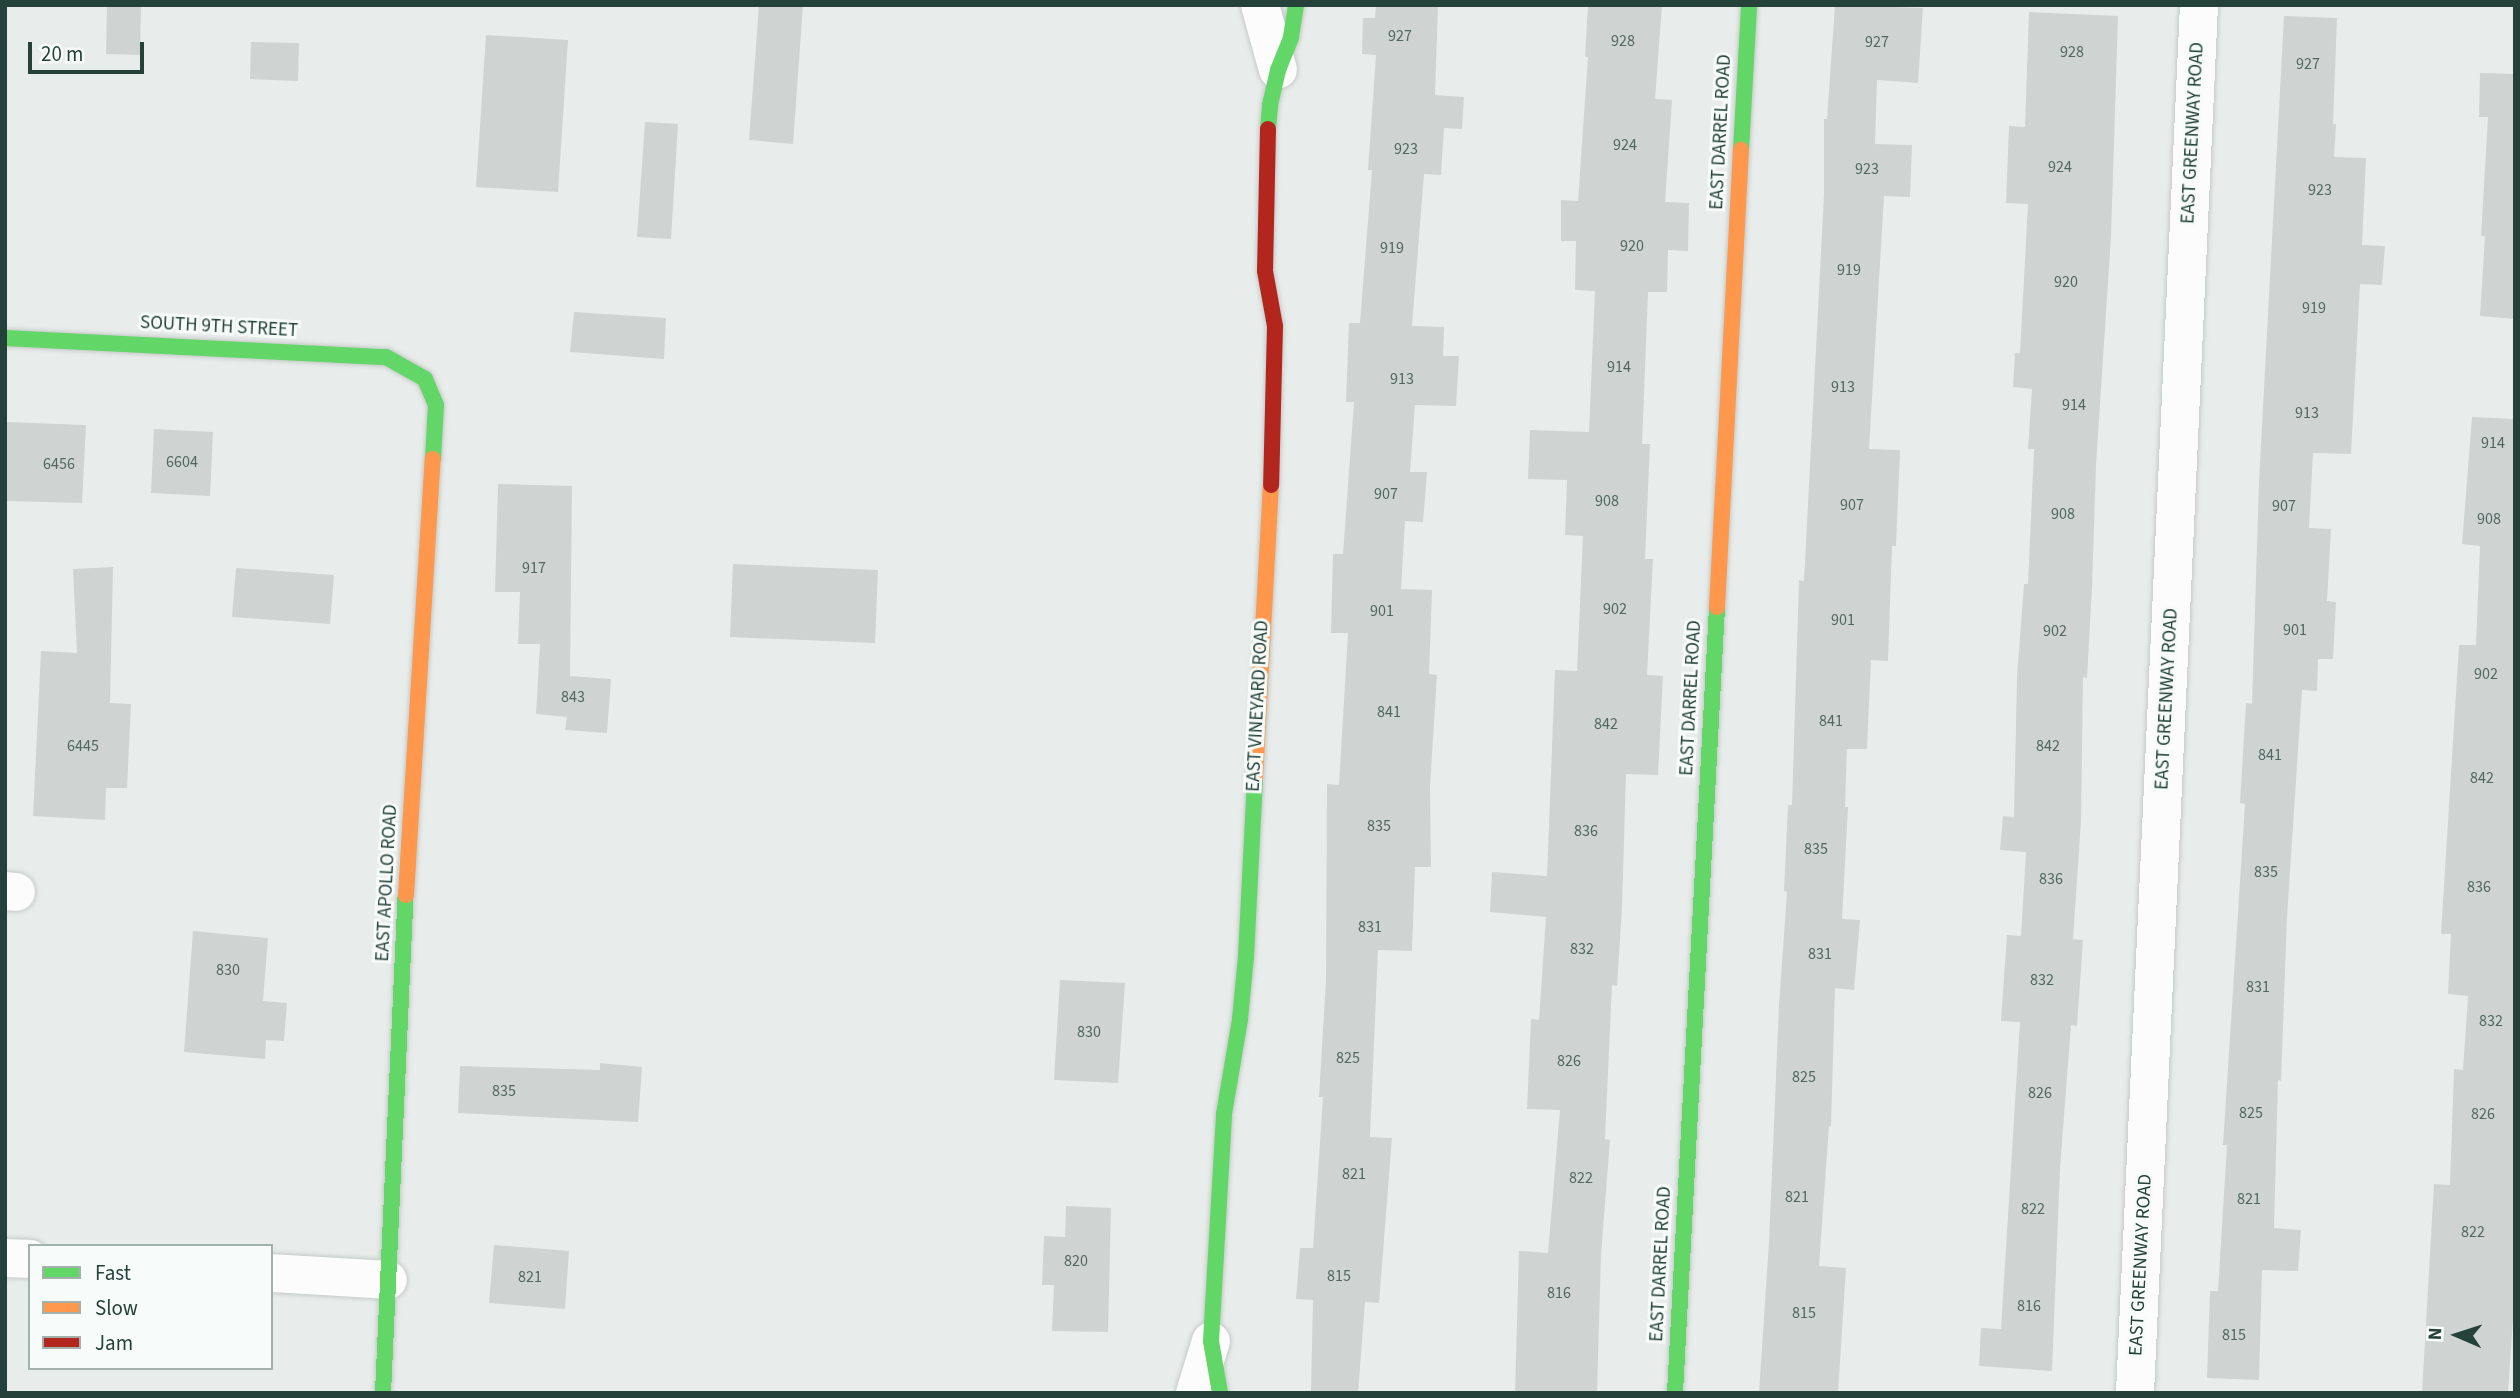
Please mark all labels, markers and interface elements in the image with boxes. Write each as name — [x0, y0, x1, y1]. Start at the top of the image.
house number: 927 — [1388, 26, 1412, 46]
scale bar — [32, 28, 147, 72]
house number: 928 — [1611, 31, 1635, 51]
house number: 927 — [1865, 32, 1889, 52]
text: 20 m — [41, 39, 83, 69]
house number: 928 — [2060, 42, 2084, 62]
street label: EAST GREENWAY ROAD — [2177, 42, 2209, 224]
street label: EAST DARREL ROAD — [1706, 54, 1736, 210]
house number: 927 — [2296, 54, 2320, 74]
house number: 924 — [1613, 135, 1637, 155]
house number: 923 — [1394, 139, 1418, 159]
house number: 924 — [2048, 157, 2072, 177]
house number: 923 — [1855, 159, 1879, 179]
house number: 923 — [2308, 180, 2332, 200]
house number: 920 — [1620, 236, 1644, 256]
house number: 919 — [1380, 238, 1404, 258]
house number: 919 — [1837, 260, 1861, 280]
house number: 920 — [2054, 272, 2078, 292]
house number: 919 — [2302, 298, 2326, 318]
street label: SOUTH 9TH STREET — [139, 311, 299, 343]
house number: 914 — [1607, 357, 1631, 377]
house number: 913 — [1390, 369, 1414, 389]
house number: 913 — [1831, 377, 1855, 397]
house number: 914 — [2062, 395, 2086, 415]
house number: 913 — [2295, 403, 2319, 423]
house number: 914 — [2481, 433, 2505, 453]
house number: 6604 — [166, 452, 198, 472]
house number: 6456 — [43, 454, 75, 474]
house number: 907 — [1374, 484, 1398, 504]
house number: 908 — [1595, 491, 1619, 511]
house number: 907 — [1840, 495, 1864, 515]
house number: 907 — [2272, 496, 2296, 516]
house number: 908 — [2051, 504, 2075, 524]
house number: 908 — [2477, 509, 2501, 529]
house number: 917 — [522, 558, 546, 578]
house number: 902 — [1603, 599, 1627, 619]
house number: 901 — [1370, 601, 1394, 621]
street label: EAST GREENWAY ROAD — [2151, 608, 2183, 790]
house number: 901 — [1831, 610, 1855, 630]
street label: EAST VINEYARD ROAD — [1242, 620, 1274, 792]
street label: EAST DARREL ROAD — [1676, 620, 1706, 776]
house number: 901 — [2283, 620, 2307, 640]
house number: 902 — [2043, 621, 2067, 641]
house number: 902 — [2474, 664, 2498, 684]
house number: 843 — [561, 687, 585, 707]
house number: 841 — [1377, 702, 1401, 722]
house number: 841 — [1819, 711, 1843, 731]
house number: 842 — [1594, 714, 1618, 734]
house number: 6445 — [67, 736, 99, 756]
house number: 842 — [2036, 736, 2060, 756]
house number: 841 — [2258, 745, 2282, 765]
house number: 842 — [2470, 768, 2494, 788]
street label: EAST APOLLO ROAD — [371, 804, 403, 962]
house number: 835 — [1367, 816, 1391, 836]
house number: 836 — [1574, 821, 1598, 841]
house number: 835 — [1804, 839, 1828, 859]
house number: 835 — [2254, 862, 2278, 882]
house number: 836 — [2039, 869, 2063, 889]
house number: 836 — [2467, 877, 2491, 897]
house number: 831 — [1358, 917, 1382, 937]
house number: 832 — [1570, 939, 1594, 959]
house number: 831 — [1808, 944, 1832, 964]
house number: 830 — [216, 960, 240, 980]
house number: 832 — [2030, 970, 2054, 990]
house number: 831 — [2246, 977, 2270, 997]
house number: 832 — [2479, 1011, 2503, 1031]
house number: 830 — [1077, 1022, 1101, 1042]
house number: 825 — [1336, 1048, 1360, 1068]
house number: 826 — [1557, 1051, 1581, 1071]
house number: 825 — [1792, 1067, 1816, 1087]
house number: 835 — [492, 1081, 516, 1101]
house number: 826 — [2028, 1083, 2052, 1103]
house number: 825 — [2239, 1103, 2263, 1123]
house number: 826 — [2471, 1104, 2495, 1124]
house number: 821 — [1342, 1164, 1366, 1184]
house number: 822 — [1569, 1168, 1593, 1188]
street label: EAST GREENWAY ROAD — [2125, 1174, 2157, 1356]
street label: EAST DARREL ROAD — [1646, 1186, 1676, 1342]
house number: 821 — [1785, 1187, 1809, 1207]
house number: 821 — [2237, 1189, 2261, 1209]
house number: 822 — [2021, 1199, 2045, 1219]
house number: 822 — [2461, 1222, 2485, 1242]
legend — [28, 1244, 273, 1370]
house number: 820 — [1064, 1251, 1088, 1271]
text: Fast — [95, 1258, 131, 1288]
house number: 815 — [1327, 1266, 1351, 1286]
house number: 821 — [518, 1267, 542, 1287]
house number: 816 — [1547, 1283, 1571, 1303]
text: Slow — [95, 1293, 138, 1323]
house number: 816 — [2017, 1296, 2041, 1316]
north arrow — [2422, 1300, 2492, 1370]
house number: 815 — [1792, 1303, 1816, 1323]
house number: 815 — [2222, 1325, 2246, 1345]
text: N — [2422, 1327, 2449, 1341]
text: Jam — [95, 1328, 133, 1358]

